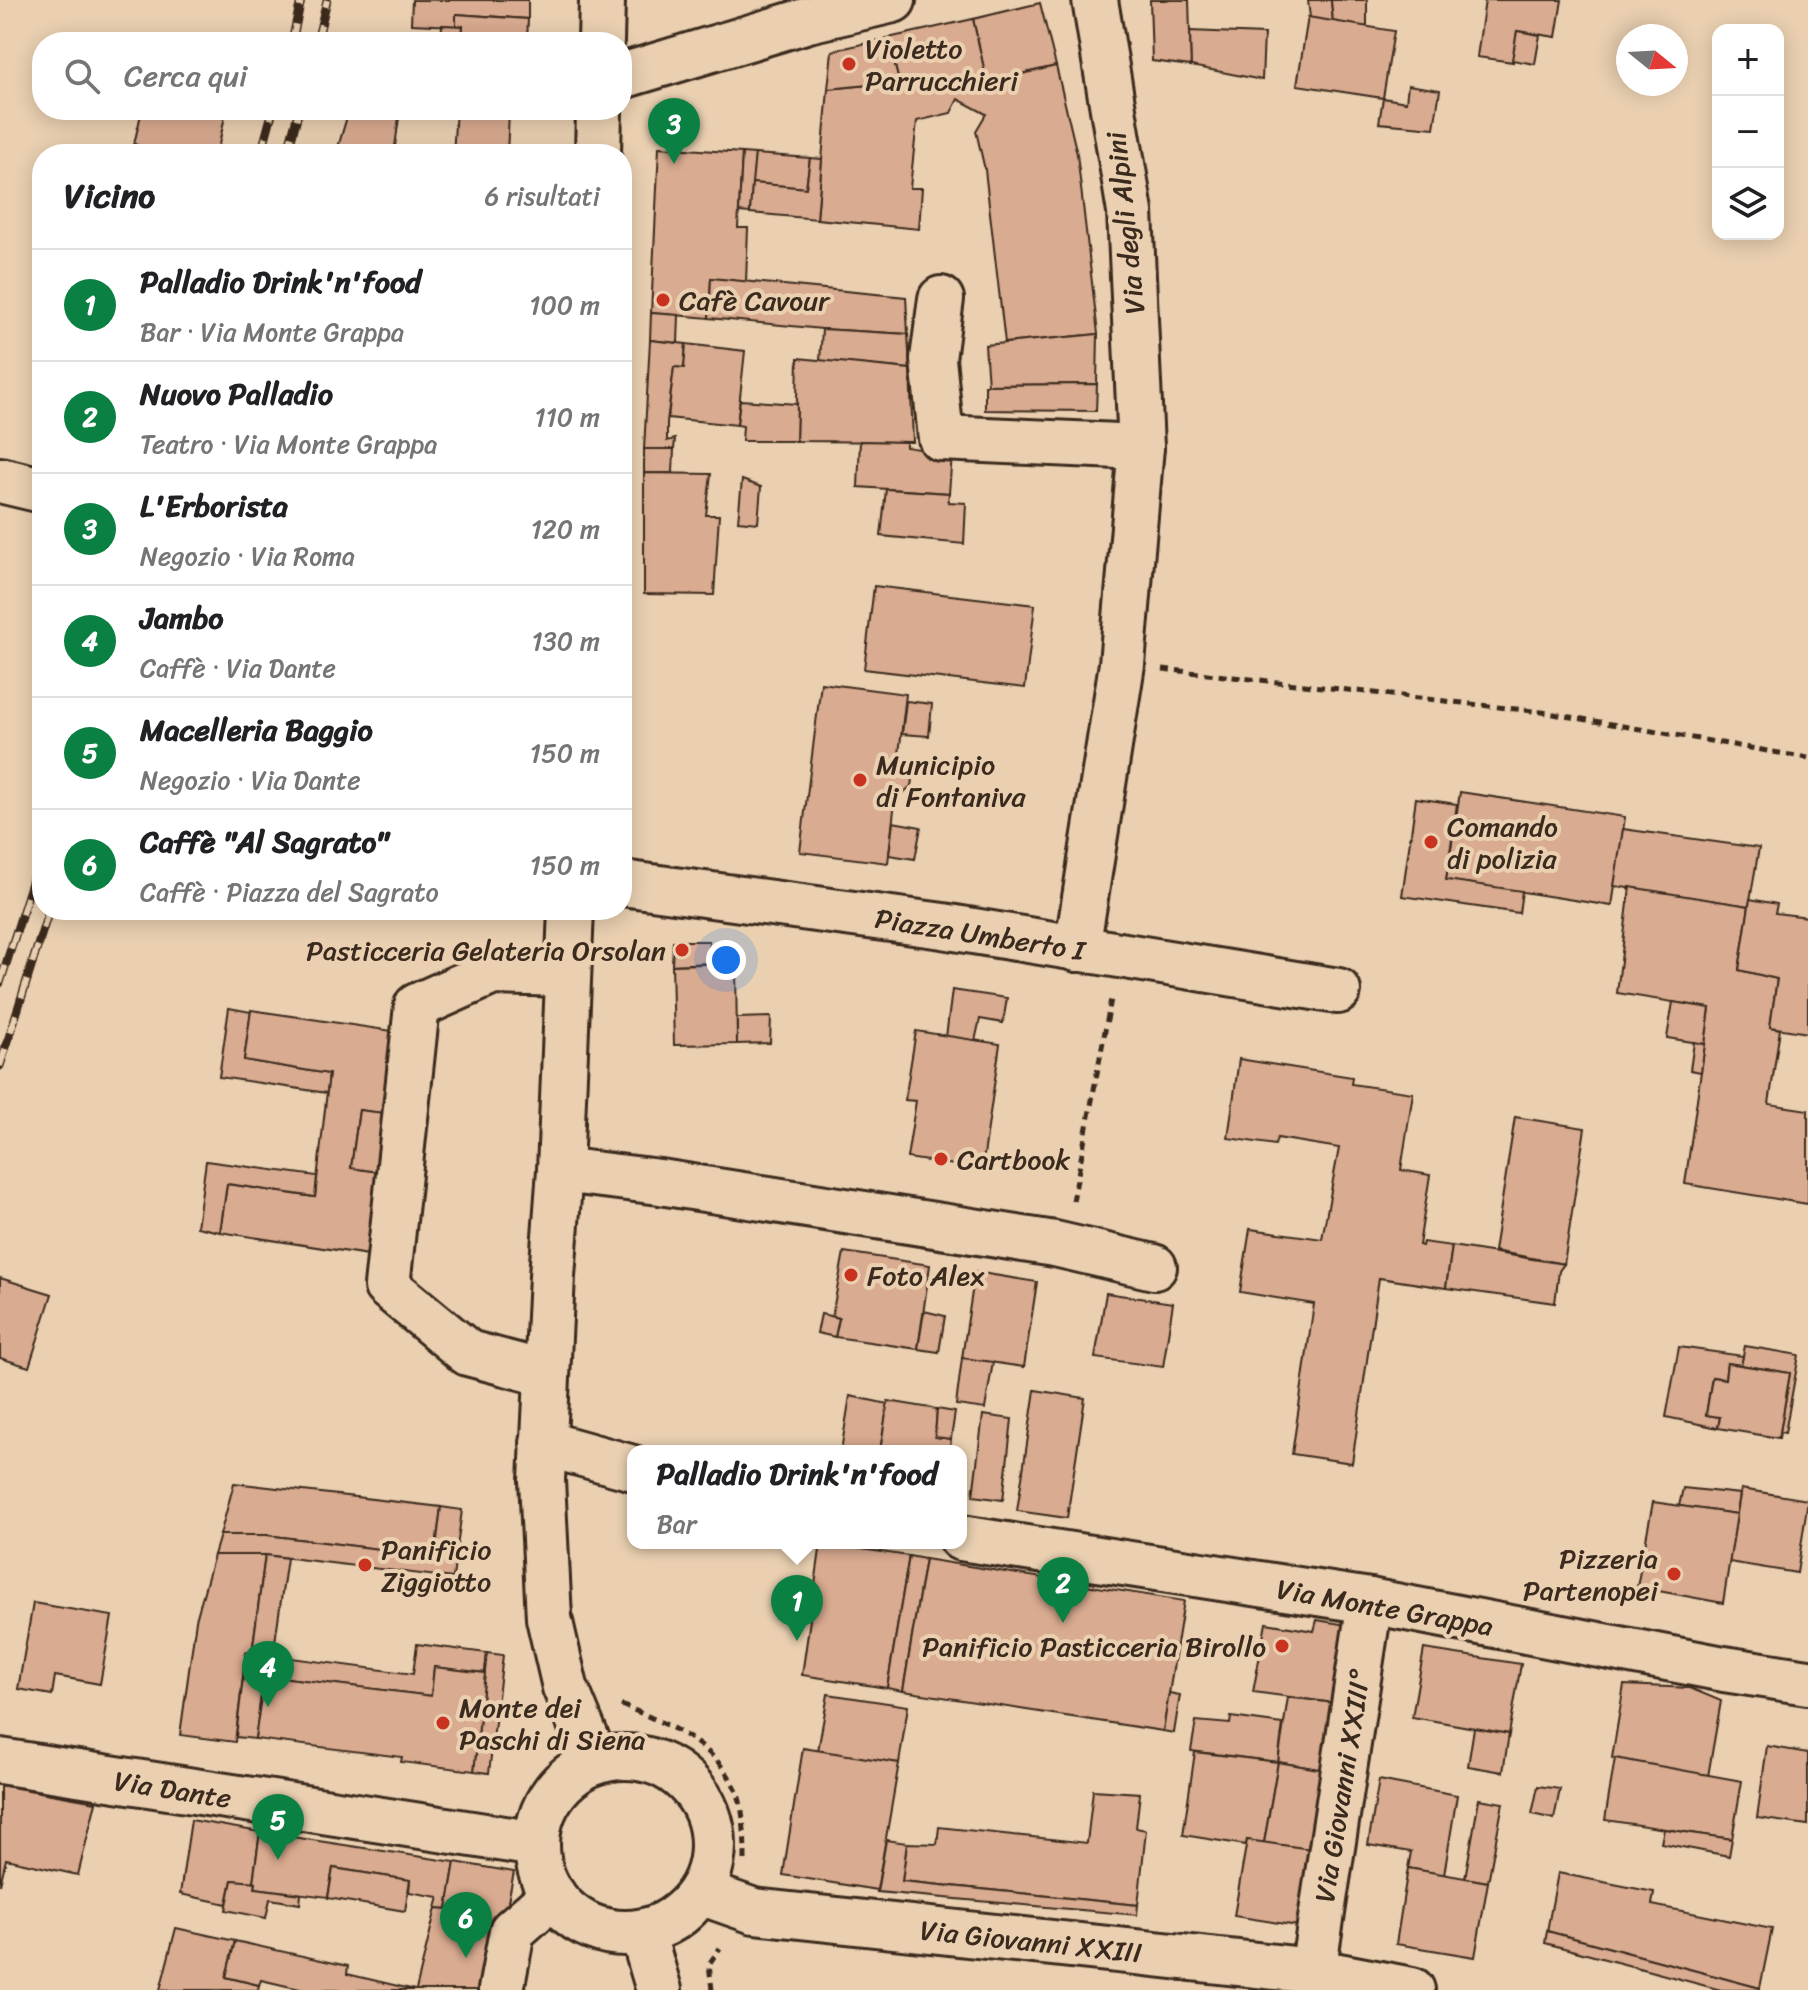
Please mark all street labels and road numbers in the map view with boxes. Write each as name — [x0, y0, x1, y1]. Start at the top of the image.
street label: Via degli Alpini — [1091, 128, 1159, 316]
street label: Piazza Umberto I — [871, 894, 1090, 976]
street label: Via Monte Grappa — [1273, 1564, 1497, 1651]
street label: Via Giovanni XXIII° — [1300, 1665, 1385, 1906]
street label: Via Dante — [111, 1756, 235, 1823]
street label: Via Giovanni XXIII — [918, 1905, 1145, 1978]

